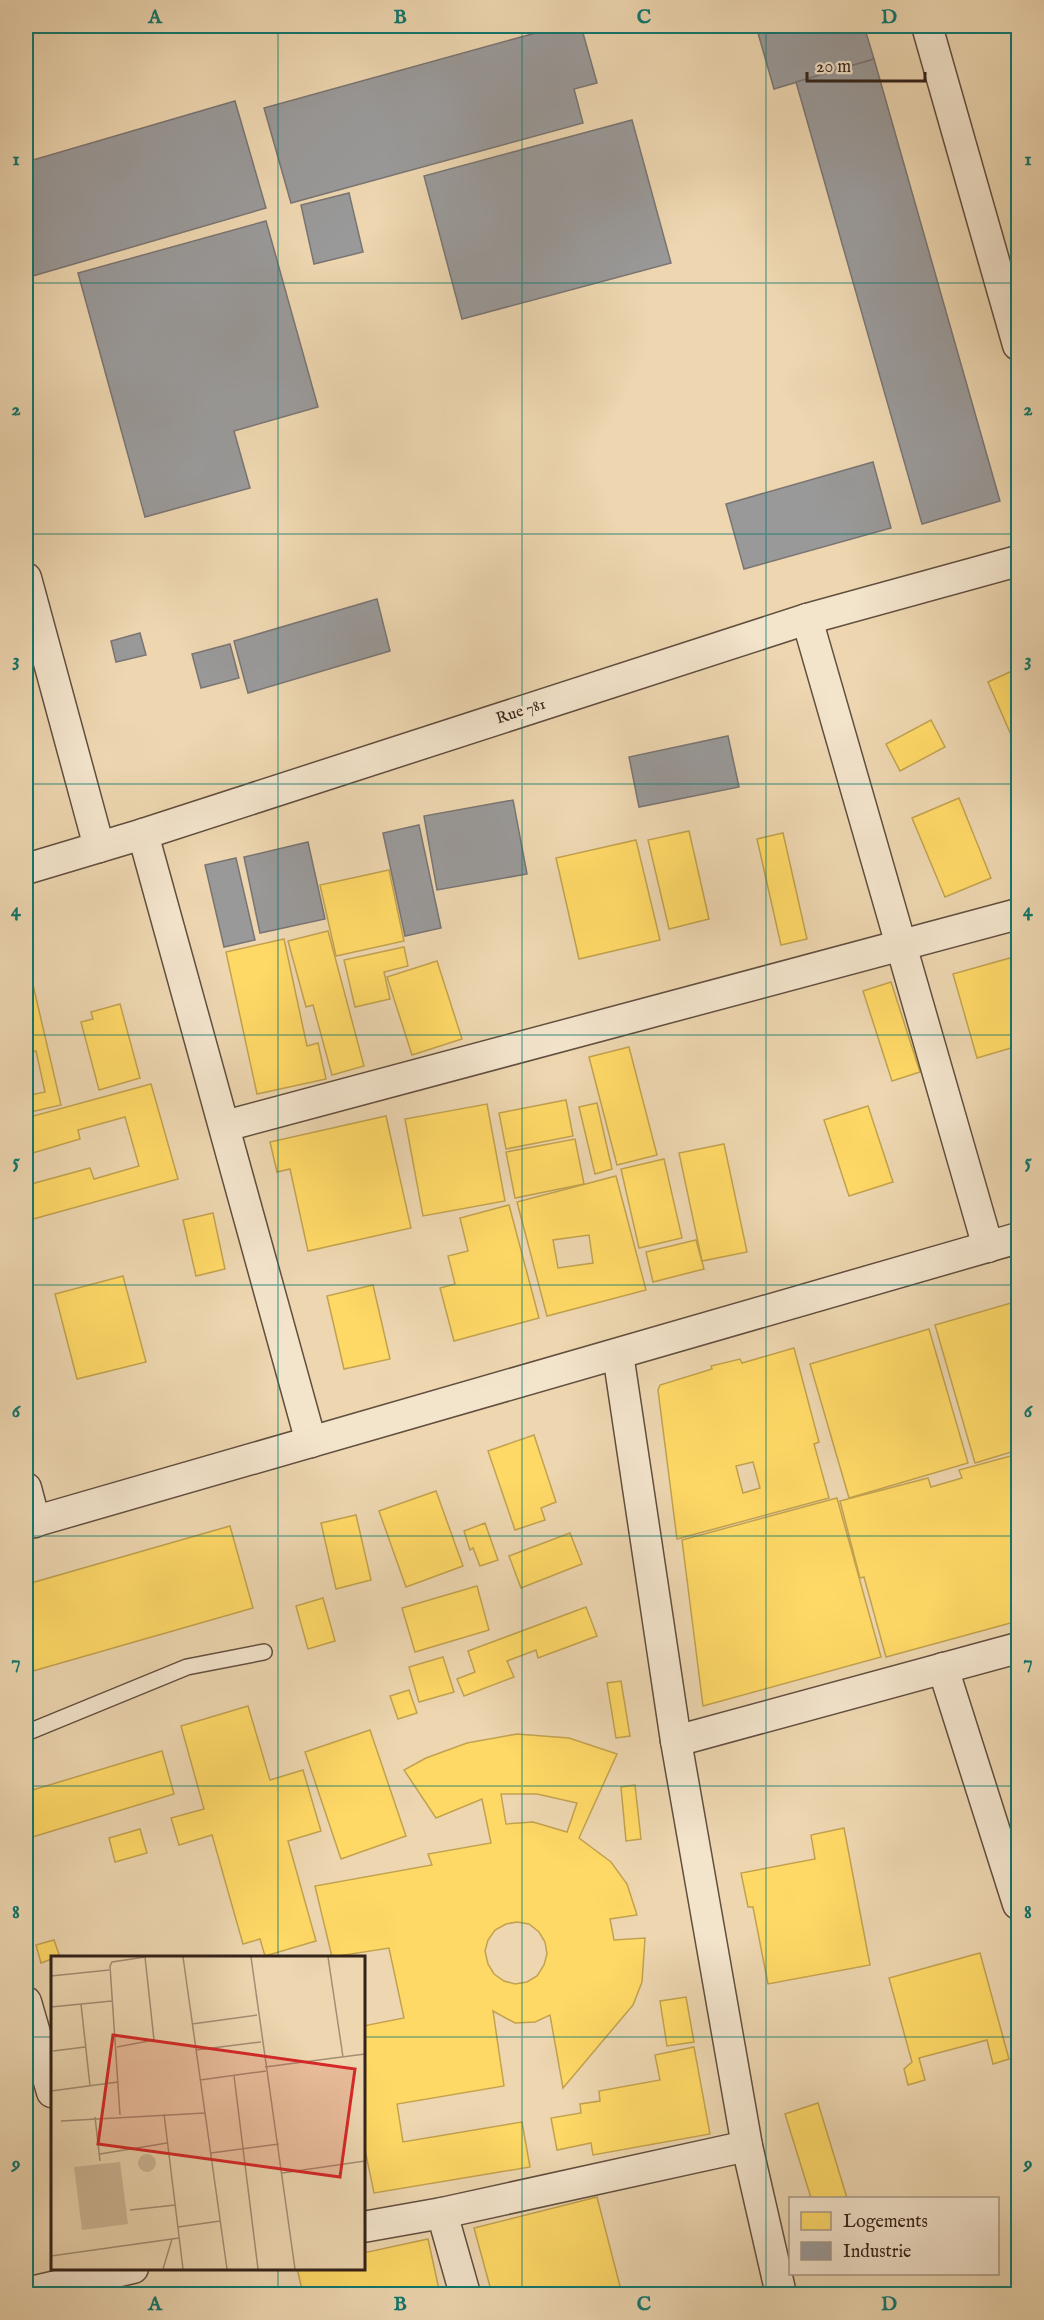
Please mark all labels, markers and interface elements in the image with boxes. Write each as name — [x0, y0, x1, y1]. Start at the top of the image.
text: A — [147, 5, 163, 30]
text: B — [393, 5, 407, 30]
text: C — [637, 5, 651, 30]
text: D — [881, 5, 897, 30]
scale bar — [807, 45, 926, 83]
text: 20 m — [816, 56, 851, 79]
text: 1 — [12, 147, 20, 172]
text: 1 — [1024, 147, 1032, 172]
text: 2 — [11, 397, 21, 422]
text: 2 — [1023, 397, 1033, 422]
text: 3 — [12, 648, 20, 673]
text: 3 — [1024, 648, 1032, 673]
street label: Rue 781 — [494, 695, 548, 729]
text: 4 — [11, 898, 22, 923]
text: 4 — [1023, 898, 1034, 923]
text: 5 — [12, 1149, 20, 1174]
text: 5 — [1024, 1149, 1032, 1174]
text: 6 — [12, 1399, 22, 1424]
text: 6 — [1024, 1399, 1034, 1424]
text: 7 — [11, 1650, 21, 1675]
text: 7 — [1023, 1650, 1033, 1675]
text: 8 — [12, 1900, 20, 1925]
text: 8 — [1024, 1900, 1032, 1925]
inset map — [51, 1956, 364, 2269]
text: 9 — [11, 2151, 21, 2176]
text: 9 — [1023, 2151, 1033, 2176]
legend — [789, 2197, 999, 2275]
text: Logements — [843, 2211, 928, 2234]
text: Industrie — [843, 2241, 911, 2264]
text: A — [147, 2292, 163, 2317]
text: B — [393, 2292, 407, 2317]
text: C — [637, 2292, 651, 2317]
text: D — [881, 2292, 897, 2317]

